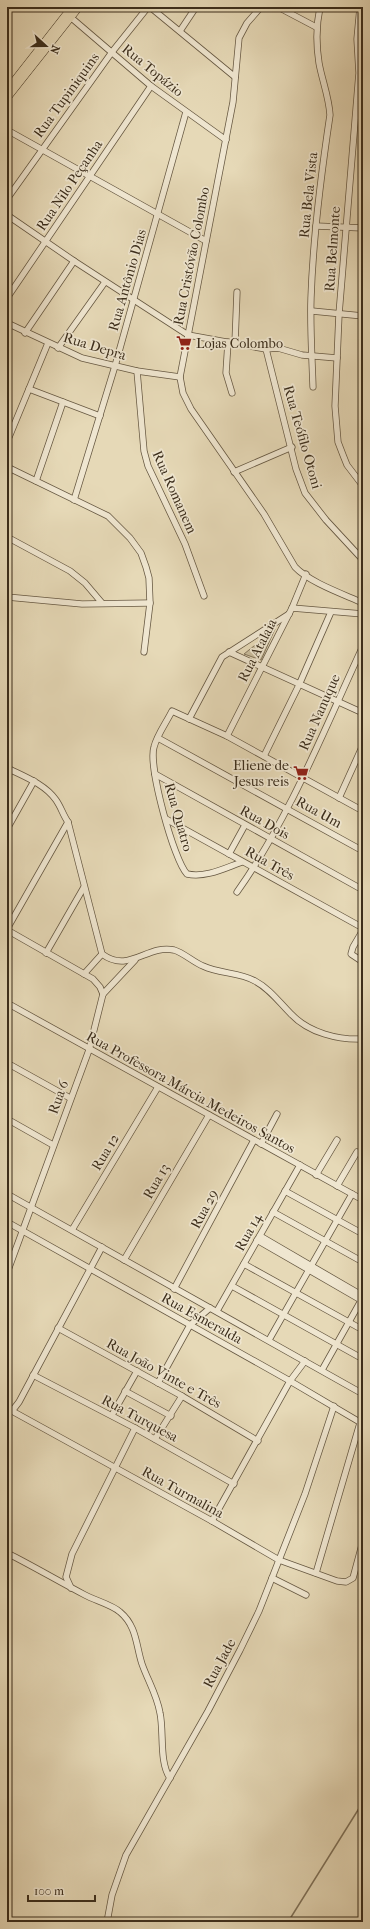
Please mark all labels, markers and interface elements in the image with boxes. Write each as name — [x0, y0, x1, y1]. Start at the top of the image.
north arrow — [26, 26, 66, 66]
street label: Rua Topázio — [119, 41, 187, 100]
text: N — [47, 43, 62, 56]
street label: Rua Tupiniquins — [30, 50, 103, 141]
street label: Rua Nilo Peçanha — [33, 136, 106, 234]
street label: Rua Bela Vista — [296, 151, 322, 239]
street label: Rua Cristóvão Colombo — [170, 186, 213, 327]
street label: Rua Belmonte — [321, 206, 344, 292]
street label: Rua Antônio Dias — [105, 227, 150, 333]
street label: Rua Depra — [61, 329, 129, 364]
supermarket icon: Lojas Colombo — [175, 334, 193, 352]
place label: Lojas Colombo — [196, 335, 283, 352]
street label: Rua Teófilo Otoni — [280, 384, 325, 491]
street label: Rua Romanem — [149, 448, 201, 537]
street label: Rua Atalaia — [234, 615, 281, 685]
street label: Rua Nanuque — [295, 671, 344, 753]
place label: Eliene de Jesus reis — [233, 757, 289, 790]
supermarket icon: Eliene de Jesus reis — [292, 764, 310, 782]
street label: Rua Quatro — [161, 781, 196, 853]
street label: Rua Um — [293, 793, 345, 832]
street label: Rua Dois — [237, 802, 293, 843]
street label: Rua Três — [242, 843, 297, 884]
street label: Rua Professora Márcia Medeiros Santos — [83, 1028, 298, 1157]
street label: Rua 6 — [45, 1077, 73, 1116]
street label: Rua 12 — [88, 1131, 123, 1174]
street label: Rua 13 — [140, 1161, 173, 1202]
street label: Rua 29 — [187, 1187, 222, 1232]
street label: Rua 14 — [231, 1210, 266, 1254]
street label: Rua Esmeralda — [158, 1289, 246, 1348]
street label: Rua João Vinte e Três — [103, 1335, 224, 1412]
street label: Rua Turquesa — [99, 1391, 181, 1446]
street label: Rua Turmalina — [139, 1463, 227, 1522]
street label: Rua Jade — [199, 1636, 239, 1691]
scale bar — [28, 1877, 95, 1903]
text: 100 m — [34, 1884, 64, 1898]

